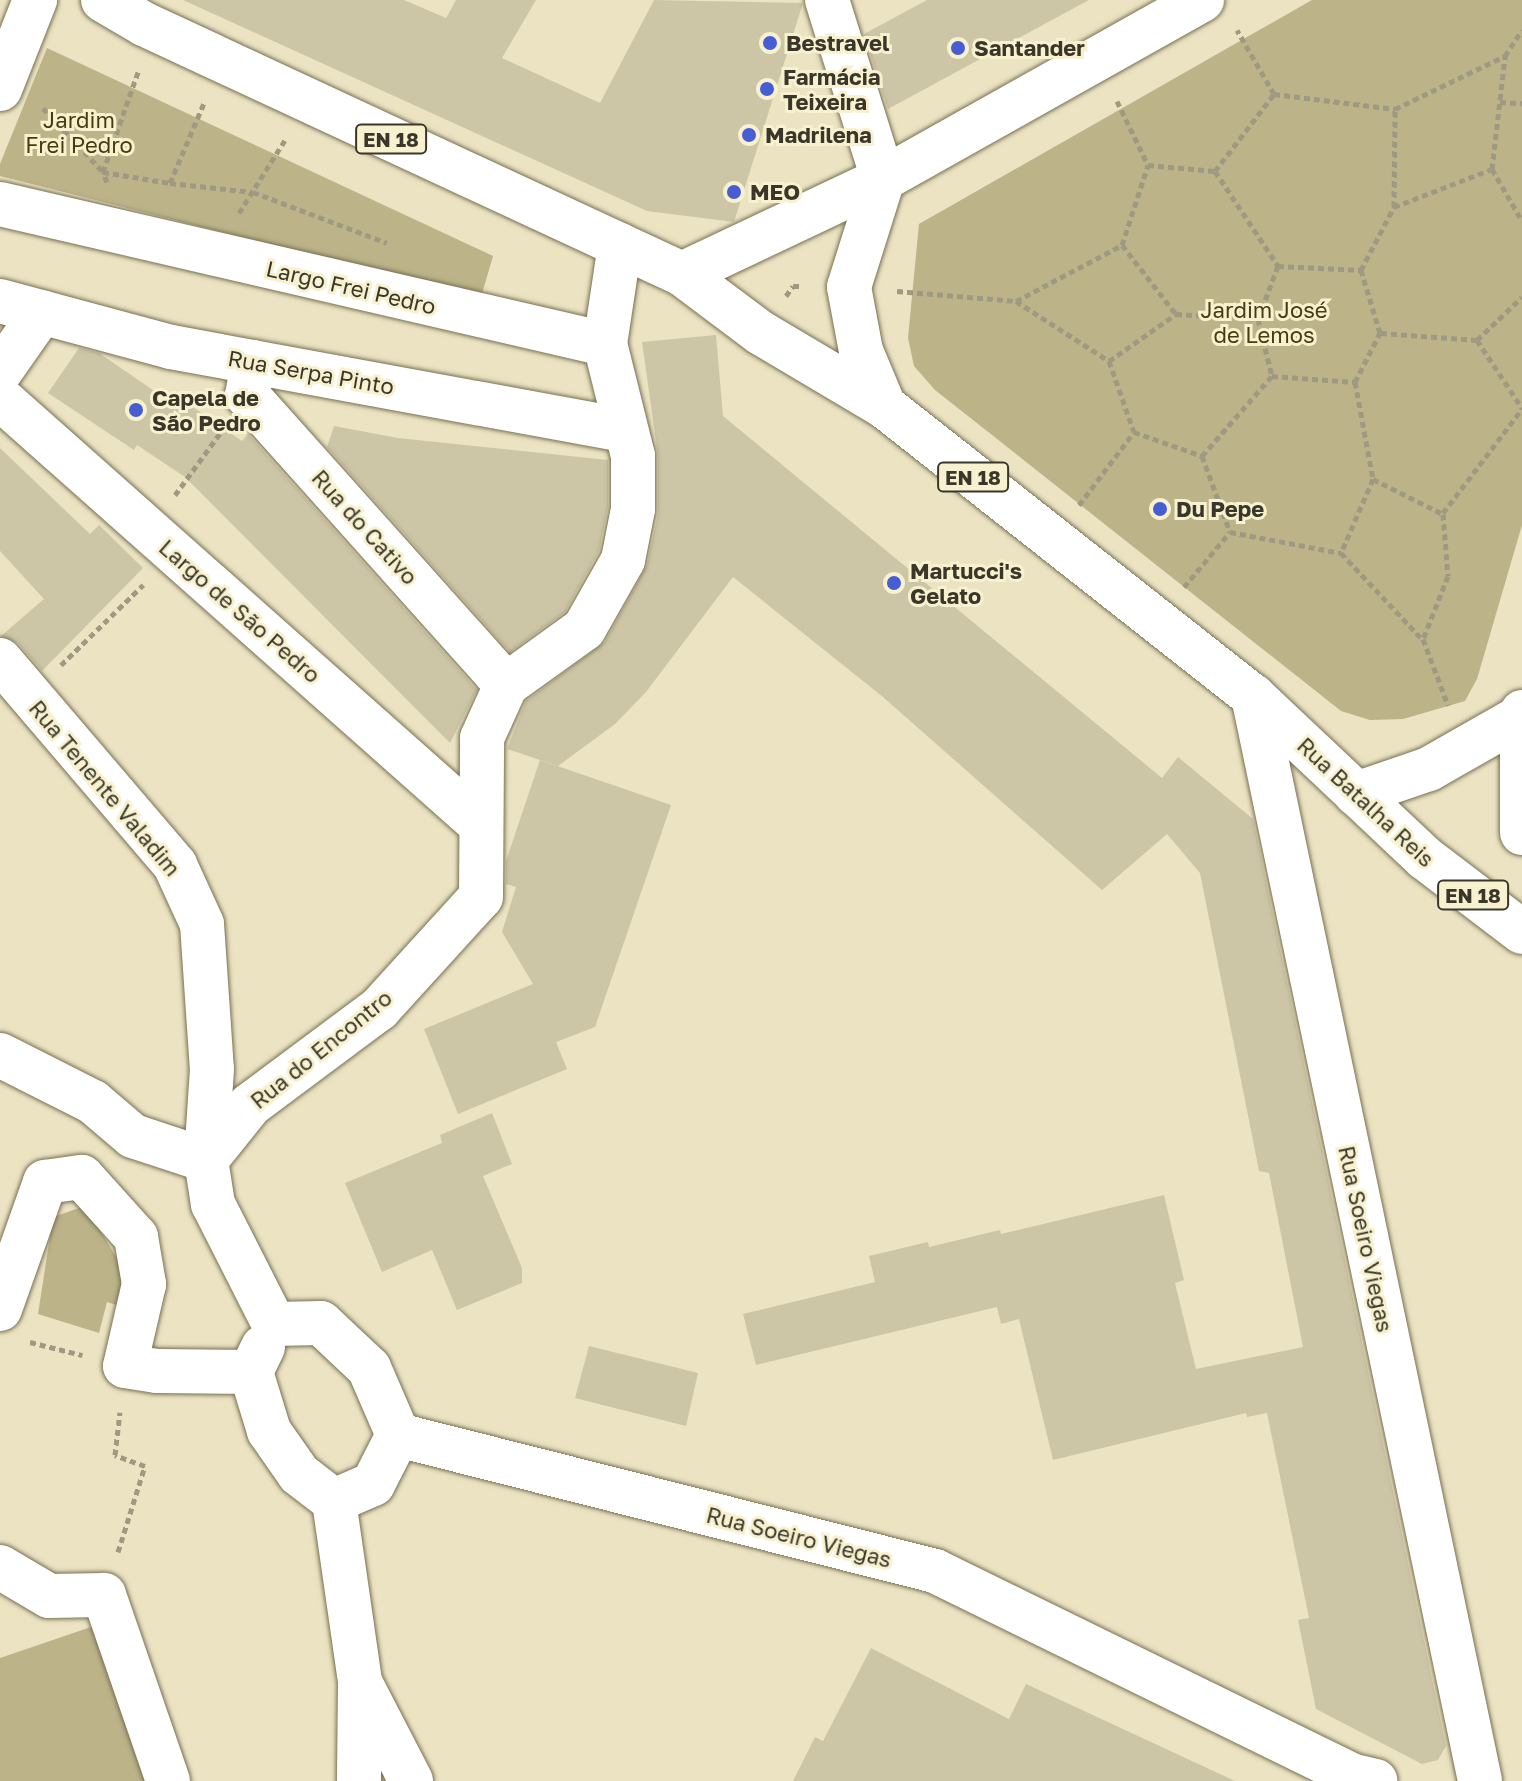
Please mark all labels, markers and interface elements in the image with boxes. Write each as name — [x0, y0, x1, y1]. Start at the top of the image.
place label: Bestravel — [786, 30, 889, 56]
marker: Bestravel — [761, 34, 779, 52]
place label: Santander — [974, 35, 1085, 61]
marker: Santander — [949, 39, 967, 57]
place label: Farmácia Teixeira — [783, 63, 880, 114]
marker: Farmácia Teixeira — [758, 80, 776, 98]
park label: Jardim Frei Pedro — [25, 106, 133, 158]
place label: Madrilena — [765, 122, 872, 148]
road number: EN 18 — [355, 123, 427, 155]
marker: Madrilena — [740, 126, 758, 144]
place label: MEO — [750, 179, 800, 205]
marker: MEO — [725, 183, 743, 201]
street label: Largo Frei Pedro — [264, 255, 438, 319]
park label: Jardim José de Lemos — [1200, 296, 1328, 348]
street label: Rua Serpa Pinto — [226, 344, 396, 400]
place label: Capela de São Pedro — [152, 384, 261, 436]
marker: Capela de São Pedro — [127, 401, 145, 419]
road number: EN 18 — [937, 461, 1009, 493]
street label: Rua do Cativo — [307, 464, 423, 590]
place label: Du Pepe — [1176, 496, 1264, 522]
marker: Du Pepe — [1151, 500, 1169, 518]
street label: Largo de São Pedro — [154, 534, 326, 688]
place label: Martucci's Gelato — [910, 557, 1022, 608]
marker: Martucci's Gelato — [885, 574, 903, 592]
street label: Rua Tenente Valadim — [24, 695, 186, 881]
street label: Rua Batalha Reis — [1292, 732, 1440, 872]
road number: EN 18 — [1437, 879, 1509, 911]
street label: Rua do Encontro — [245, 984, 397, 1114]
street label: Rua Soeiro Viegas — [1333, 1143, 1399, 1335]
street label: Rua Soeiro Viegas — [704, 1501, 894, 1573]

